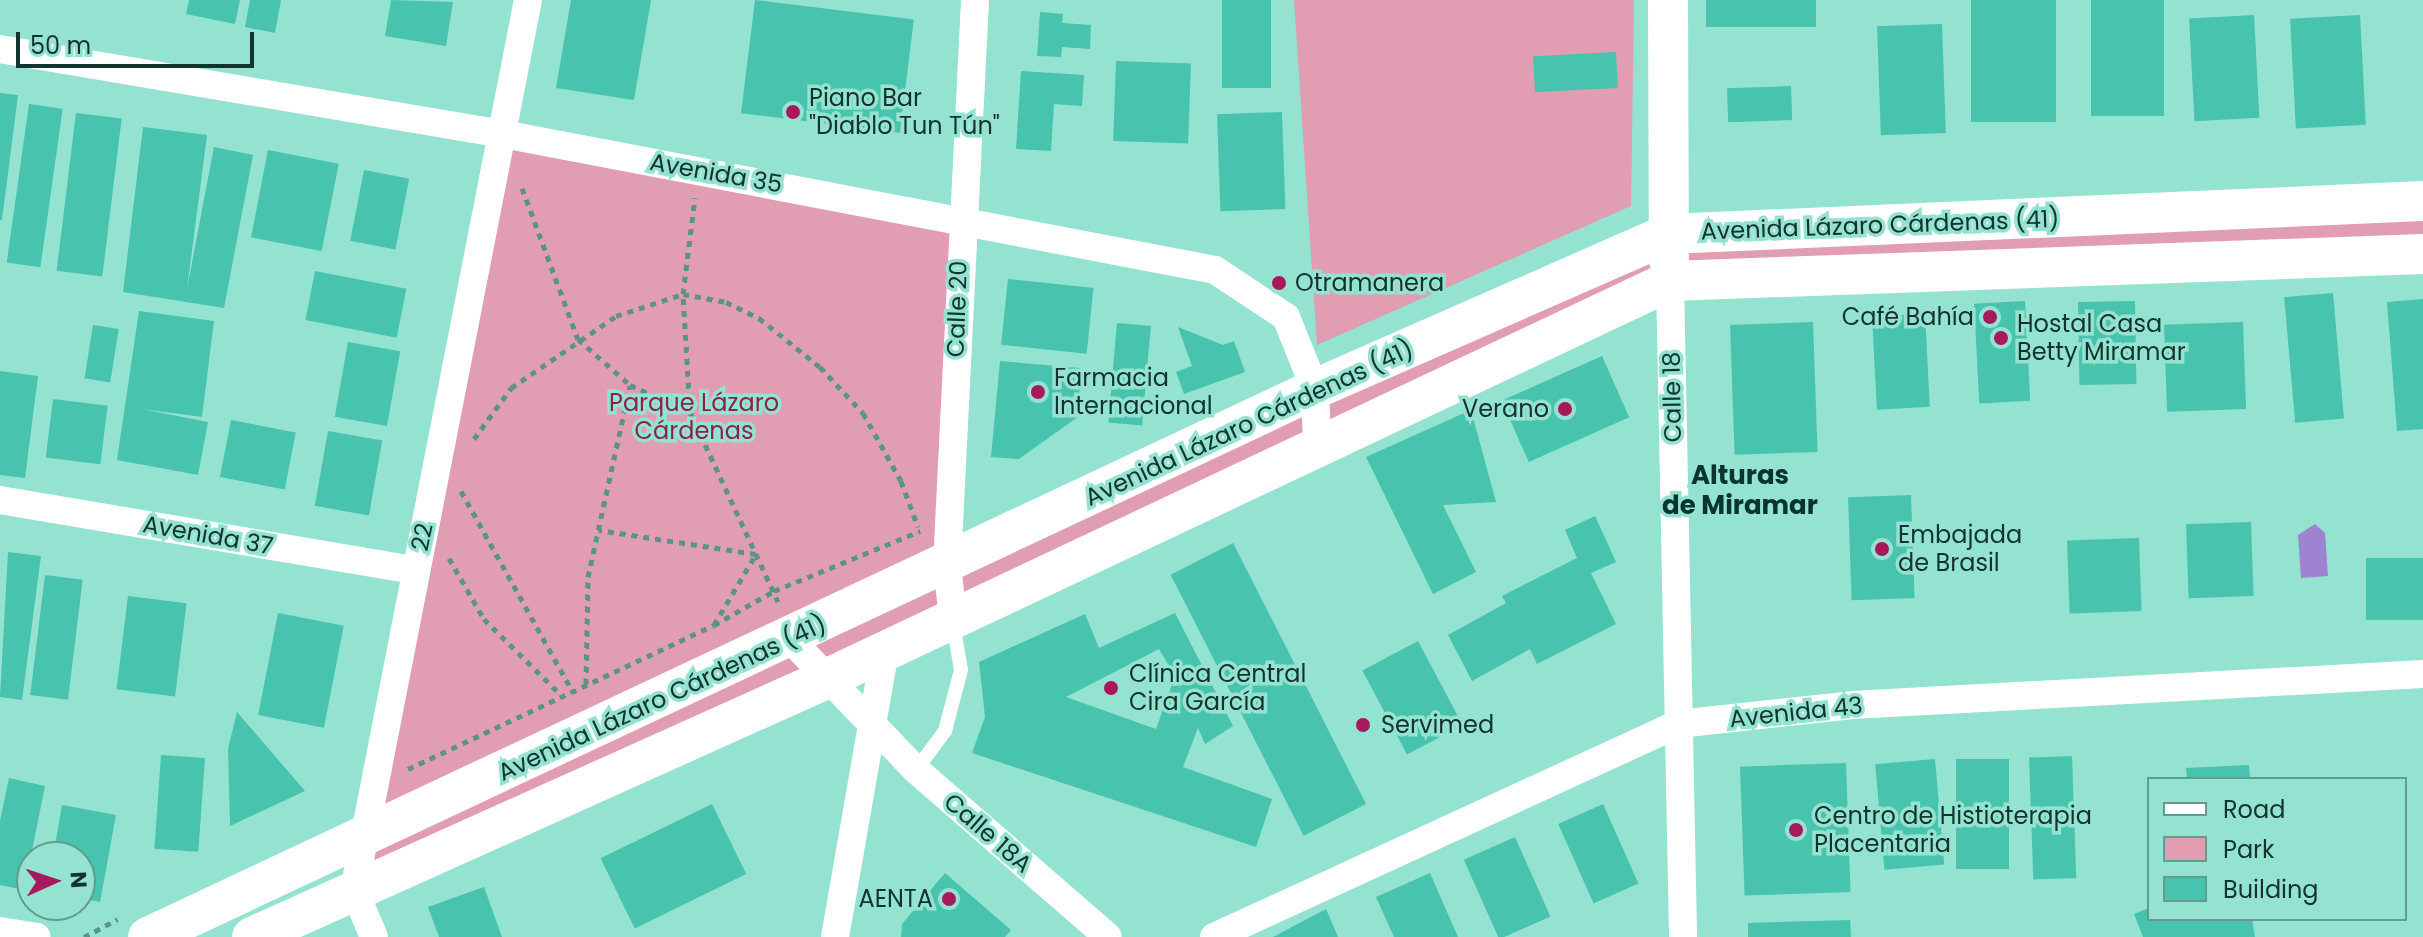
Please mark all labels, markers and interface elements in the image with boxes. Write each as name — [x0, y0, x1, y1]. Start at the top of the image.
scale bar — [20, 16, 258, 66]
text: 50 m — [30, 29, 91, 62]
place label: Piano Bar "Diablo Tun Tún" — [809, 84, 1000, 140]
marker: Piano Bar "Diablo Tun Tún" — [784, 103, 802, 121]
street label: Avenida 35 — [648, 147, 784, 199]
street label: Avenida Lázaro Cárdenas (41) — [1700, 204, 2060, 246]
street label: Calle 20 — [941, 260, 973, 358]
place label: Otramanera — [1295, 269, 1444, 297]
marker: Otramanera — [1270, 274, 1288, 292]
place label: Café Bahía — [1842, 303, 1974, 331]
marker: Café Bahía — [1981, 308, 1999, 326]
place label: Hostal Casa Betty Miramar — [2017, 310, 2186, 366]
marker: Hostal Casa Betty Miramar — [1992, 329, 2010, 347]
street label: Avenida Lázaro Cárdenas (41) — [1080, 334, 1418, 512]
street label: Calle 18 — [1657, 351, 1687, 443]
place label: Farmacia Internacional — [1054, 364, 1213, 420]
marker: Farmacia Internacional — [1029, 383, 1047, 401]
park label: Parque Lázaro Cárdenas — [609, 389, 779, 445]
place label: Verano — [1462, 395, 1549, 423]
marker: Verano — [1556, 400, 1574, 418]
district label: Alturas de Miramar — [1662, 460, 1818, 522]
street label: Avenida 37 — [141, 509, 275, 561]
street label: 22 — [405, 521, 439, 553]
place label: Embajada de Brasil — [1898, 521, 2022, 577]
marker: Embajada de Brasil — [1873, 540, 1891, 558]
street label: Avenida Lázaro Cárdenas (41) — [493, 609, 831, 787]
place label: Clínica Central Cira García — [1129, 660, 1306, 716]
marker: Clínica Central Cira García — [1100, 677, 1122, 699]
street label: Avenida 43 — [1728, 691, 1864, 733]
place label: Servimed — [1381, 711, 1494, 739]
marker: Servimed — [1352, 714, 1374, 736]
legend — [2147, 777, 2407, 921]
street label: Calle 18A — [938, 787, 1038, 879]
text: Road — [2223, 793, 2285, 826]
place label: Centro de Histioterapia Placentaria — [1814, 802, 2092, 858]
marker: Centro de Histioterapia Placentaria — [1785, 819, 1807, 841]
text: Park — [2223, 833, 2274, 866]
north arrow — [16, 841, 96, 921]
text: N — [63, 871, 94, 889]
text: Building — [2223, 873, 2319, 906]
place label: AENTA — [858, 885, 933, 913]
marker: AENTA — [940, 890, 958, 908]

